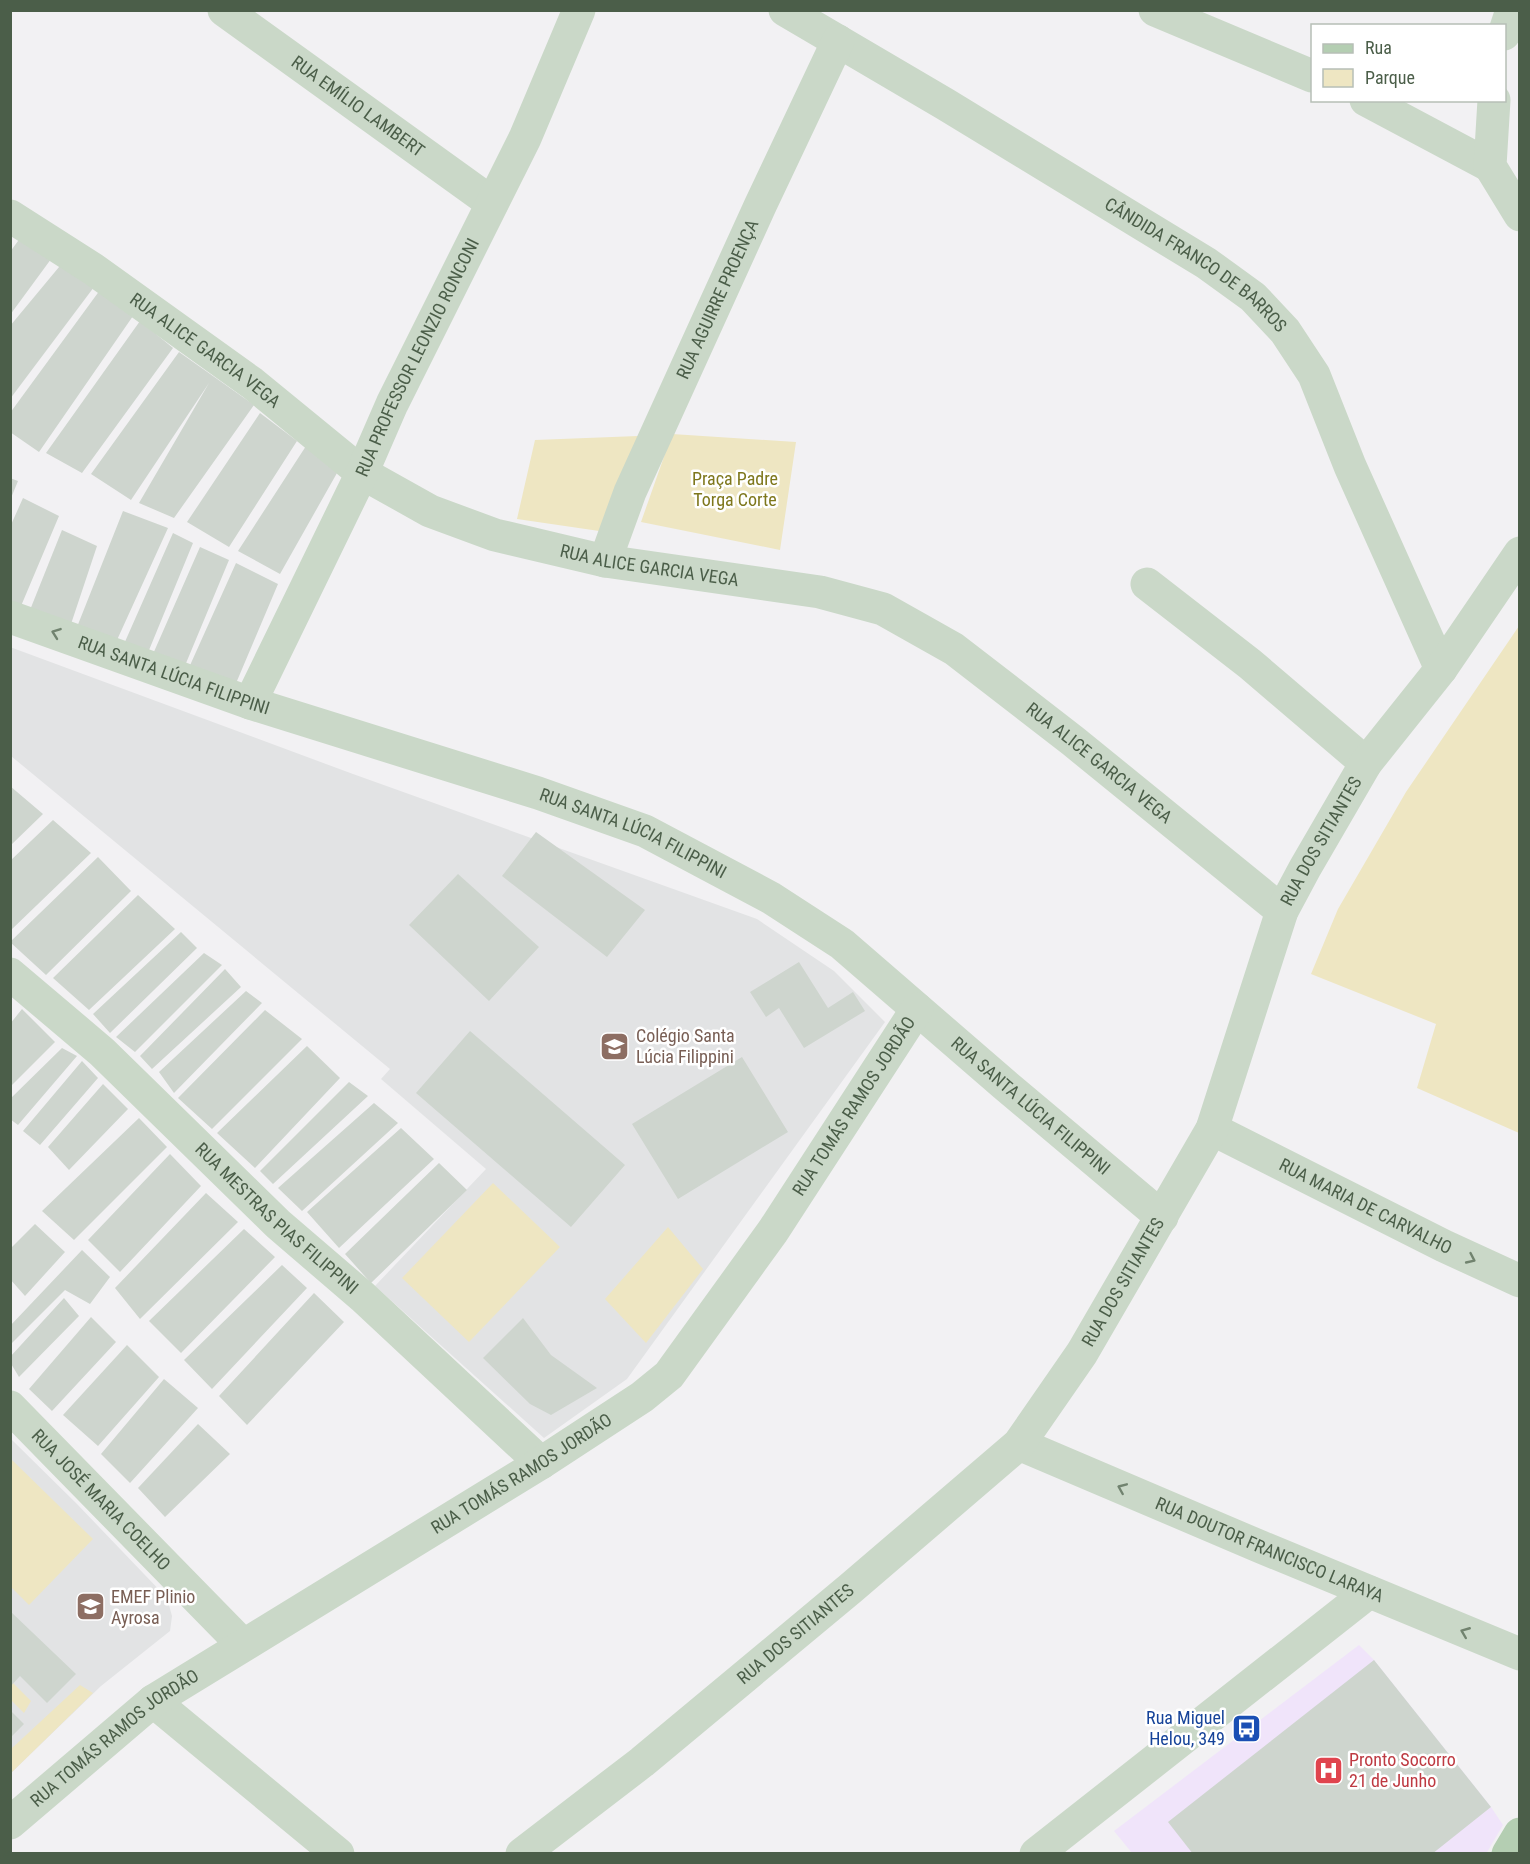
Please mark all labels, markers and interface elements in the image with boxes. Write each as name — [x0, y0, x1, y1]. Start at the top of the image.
legend — [1311, 24, 1506, 102]
text: Rua — [1365, 37, 1392, 58]
street label: RUA EMÍLIO LAMBERT — [288, 51, 429, 161]
text: Parque — [1365, 67, 1415, 88]
street label: CÂNDIDA FRANCO DE BARROS — [1101, 193, 1291, 336]
street label: RUA AGUIRRE PROENÇA — [672, 216, 763, 382]
street label: RUA PROFESSOR LEONZIO RONCONI — [351, 235, 483, 480]
street label: RUA ALICE GARCIA VEGA — [126, 288, 285, 412]
park label: Praça Padre Torga Corte — [692, 468, 778, 510]
street label: RUA ALICE GARCIA VEGA — [558, 540, 741, 590]
one-way arrow — [51, 628, 62, 641]
street label: RUA SANTA LÚCIA FILIPPINI — [75, 631, 272, 719]
street label: RUA ALICE GARCIA VEGA — [1022, 698, 1177, 828]
street label: RUA DOS SITIANTES — [1276, 773, 1366, 909]
street label: RUA SANTA LÚCIA FILIPPINI — [537, 783, 730, 882]
street label: RUA TOMÁS RAMOS JORDÃO — [788, 1012, 919, 1200]
place label: Colégio Santa Lúcia Filippini — [636, 1025, 735, 1067]
school or university icon: Colégio Santa Lúcia Filippini — [599, 1030, 631, 1062]
street label: RUA SANTA LÚCIA FILIPPINI — [947, 1032, 1115, 1179]
street label: RUA MESTRAS PIAS FILIPPINI — [191, 1138, 363, 1298]
street label: RUA MARIA DE CARVALHO — [1276, 1154, 1455, 1258]
street label: RUA DOS SITIANTES — [1077, 1214, 1168, 1350]
one-way arrow — [1465, 1251, 1476, 1263]
street label: RUA TOMÁS RAMOS JORDÃO — [427, 1409, 616, 1538]
street label: RUA JOSÉ MARIA COELHO — [28, 1425, 175, 1575]
one-way arrow — [1117, 1483, 1128, 1495]
street label: RUA DOUTOR FRANCISCO LARAYA — [1153, 1492, 1387, 1607]
street label: RUA DOS SITIANTES — [733, 1579, 858, 1688]
place label: EMEF Plinio Ayrosa — [111, 1586, 195, 1628]
school or university icon: EMEF Plinio Ayrosa — [74, 1591, 106, 1623]
one-way arrow — [1461, 1627, 1472, 1639]
street label: RUA TOMÁS RAMOS JORDÃO — [26, 1665, 202, 1811]
place label: Rua Miguel Helou, 349 — [1146, 1707, 1225, 1749]
bus stop icon: Rua Miguel Helou, 349 — [1230, 1712, 1262, 1744]
place label: Pronto Socorro 21 de Junho — [1349, 1749, 1456, 1791]
hospital icon: Pronto Socorro 21 de Junho — [1312, 1754, 1344, 1786]

